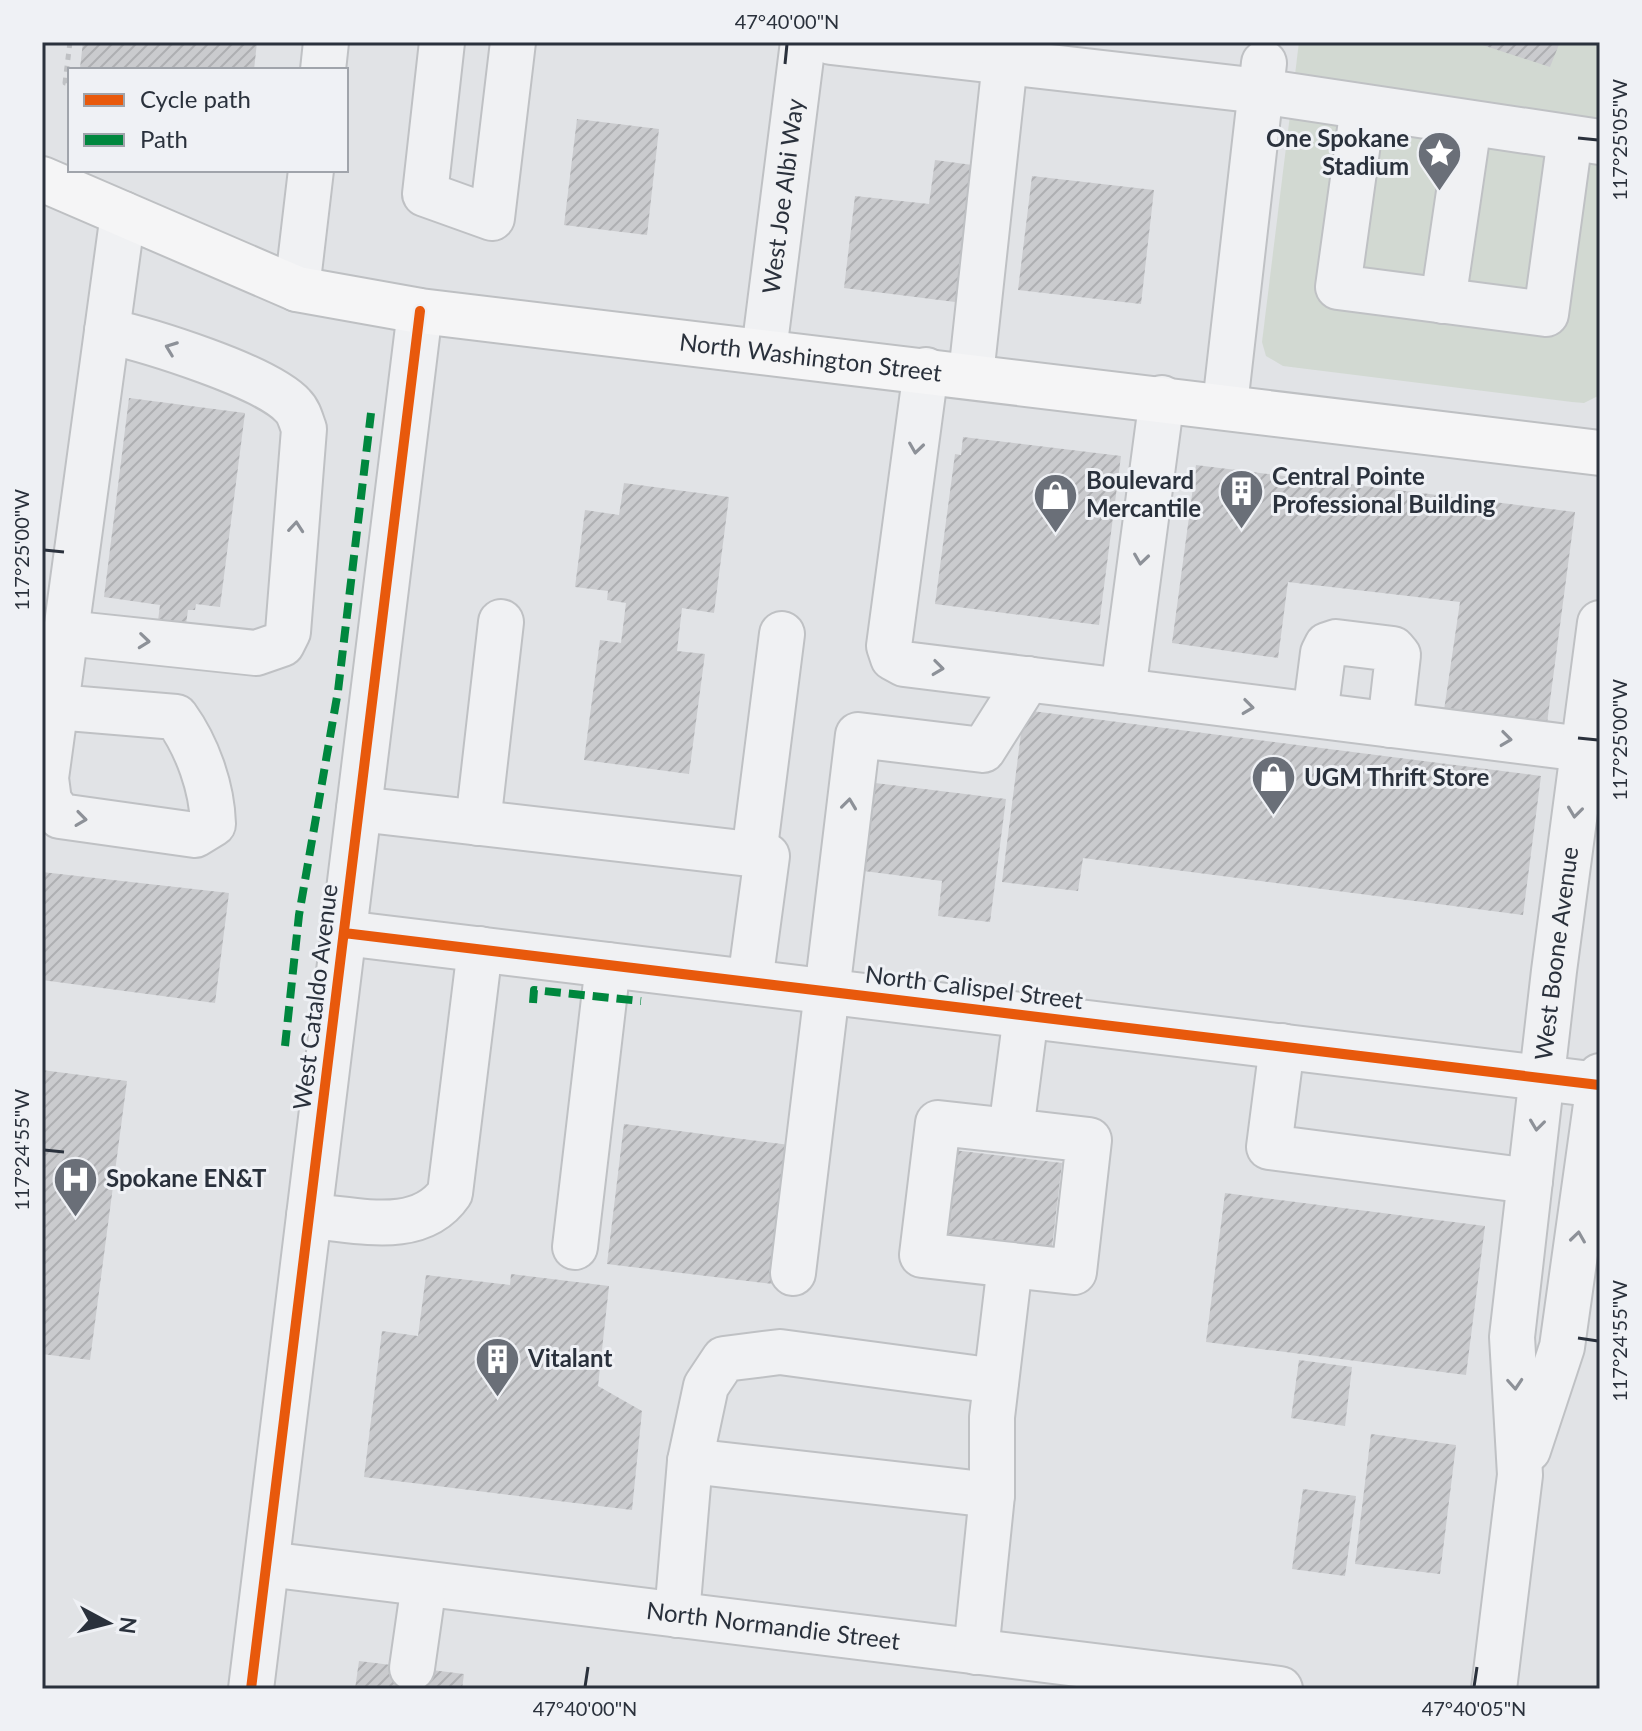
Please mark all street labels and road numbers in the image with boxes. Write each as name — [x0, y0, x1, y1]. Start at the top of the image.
street label: West Joe Albi Way — [755, 96, 809, 295]
street label: North Washington Street — [678, 326, 944, 387]
street label: West Boone Avenue — [1528, 845, 1583, 1062]
street label: West Cataldo Avenue — [286, 882, 343, 1111]
street label: North Calispel Street — [864, 959, 1085, 1014]
street label: North Normandie Street — [645, 1595, 902, 1655]

